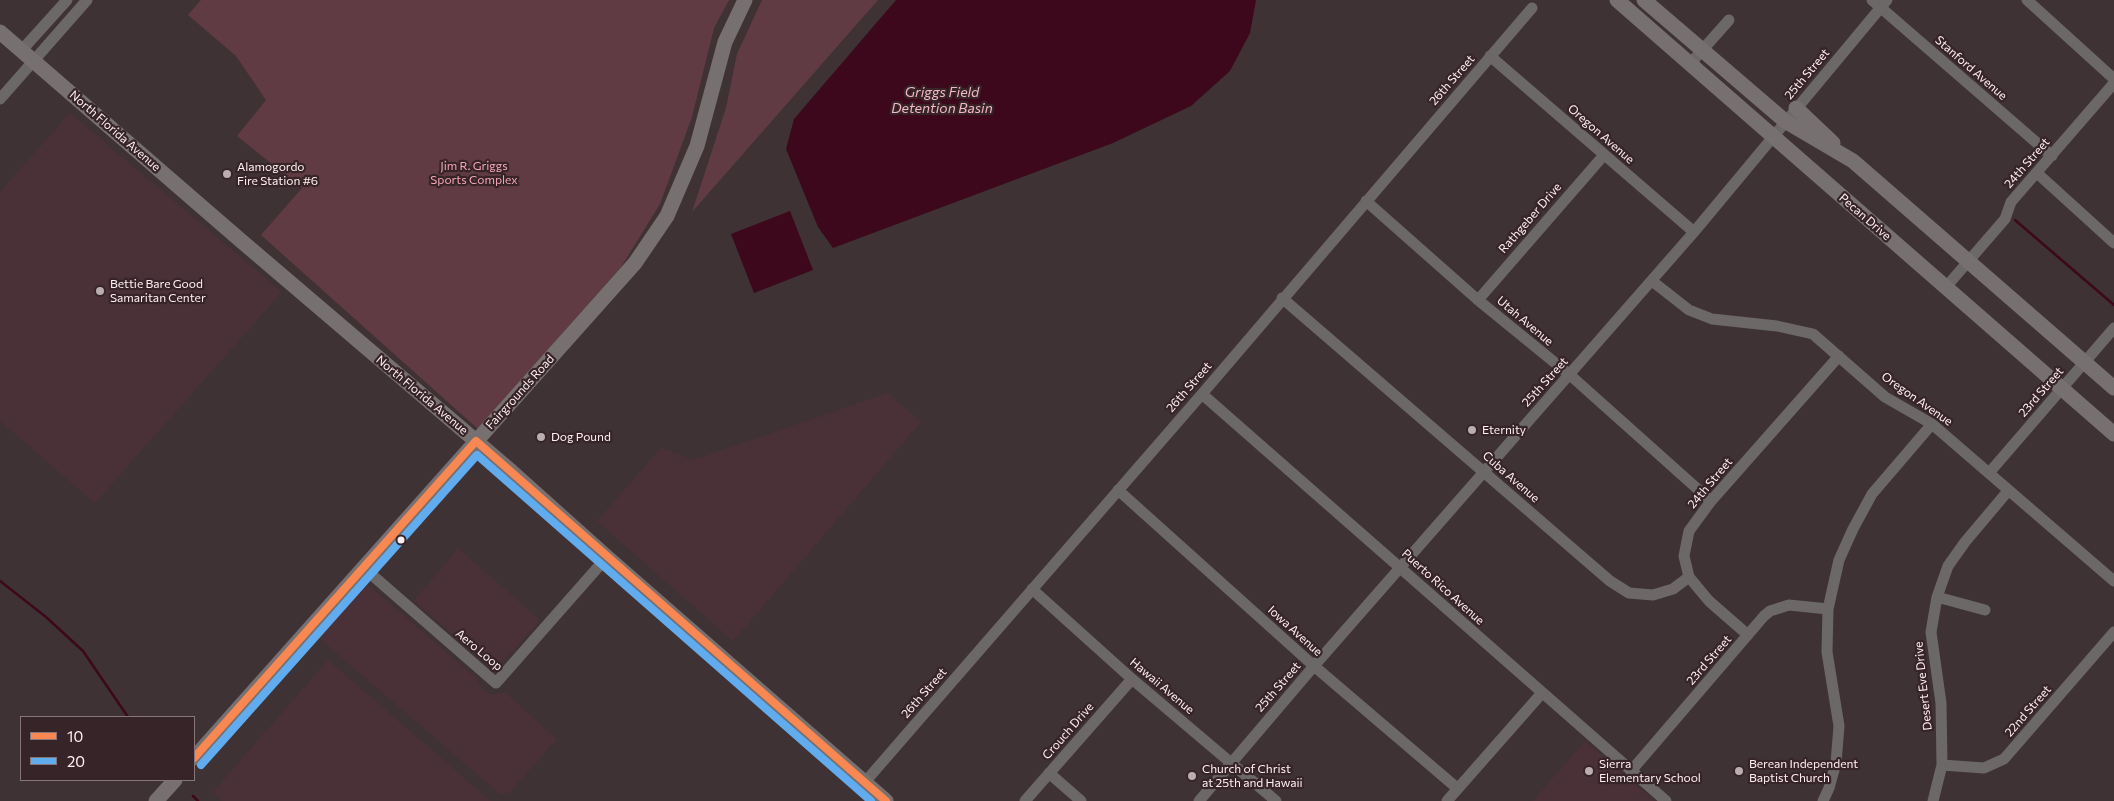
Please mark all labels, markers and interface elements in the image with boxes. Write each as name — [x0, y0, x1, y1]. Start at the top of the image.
street label: Stanford Avenue — [1932, 33, 2010, 103]
street label: 25th Street — [1782, 46, 1832, 102]
street label: 26th Street — [1426, 52, 1478, 108]
water label: Griggs Field Detention Basin — [891, 84, 993, 116]
street label: North Florida Avenue — [67, 88, 163, 174]
street label: Oregon Avenue — [1565, 101, 1637, 167]
street label: 24th Street — [2001, 135, 2053, 191]
park label: Jim R. Griggs Sports Complex — [430, 159, 518, 187]
place label: Alamogordo Fire Station #6 — [237, 160, 318, 188]
marker: Alamogordo Fire Station #6 — [221, 168, 233, 180]
street label: Rathgeber Drive — [1496, 180, 1564, 256]
street label: Pecan Drive — [1836, 191, 1894, 243]
place label: Bettie Bare Good Samaritan Center — [110, 277, 206, 305]
marker: Bettie Bare Good Samaritan Center — [94, 285, 106, 297]
street label: Utah Avenue — [1494, 293, 1556, 349]
street label: North Florida Avenue — [373, 352, 471, 438]
street label: Fairgrounds Road — [483, 352, 557, 432]
street label: 25th Street — [1519, 354, 1571, 410]
street label: 26th Street — [1163, 359, 1215, 415]
street label: 23rd Street — [2015, 364, 2067, 420]
street label: Oregon Avenue — [1879, 369, 1955, 429]
place label: Eternity — [1482, 423, 1526, 437]
marker: Eternity — [1466, 424, 1478, 436]
place label: Dog Pound — [551, 430, 611, 444]
marker: Dog Pound — [535, 431, 547, 443]
street label: Cuba Avenue — [1480, 448, 1542, 506]
street label: 24th Street — [1685, 455, 1735, 511]
unlabelled marker — [396, 535, 406, 545]
street label: Puerto Rico Avenue — [1399, 546, 1487, 628]
street label: Iowa Avenue — [1265, 603, 1325, 659]
street label: Aero Loop — [453, 626, 505, 674]
street label: 23rd Street — [1683, 632, 1735, 688]
street label: Desert Eve Drive — [1911, 641, 1935, 731]
street label: Hawaii Avenue — [1127, 655, 1197, 717]
street label: 25th Street — [1252, 659, 1304, 715]
street label: 26th Street — [898, 665, 950, 721]
street label: 22nd Street — [2002, 682, 2054, 740]
street label: Crouch Drive — [1039, 700, 1097, 762]
legend — [20, 716, 195, 781]
text: 10 — [67, 727, 83, 745]
text: 20 — [67, 752, 85, 770]
place label: Sierra Elementary School — [1599, 757, 1701, 785]
place label: Berean Independent Baptist Church — [1749, 757, 1858, 785]
place label: Church of Christ at 25th and Hawaii — [1202, 762, 1303, 790]
marker: Sierra Elementary School — [1583, 765, 1595, 777]
marker: Berean Independent Baptist Church — [1733, 765, 1745, 777]
marker: Church of Christ at 25th and Hawaii — [1186, 770, 1198, 782]

